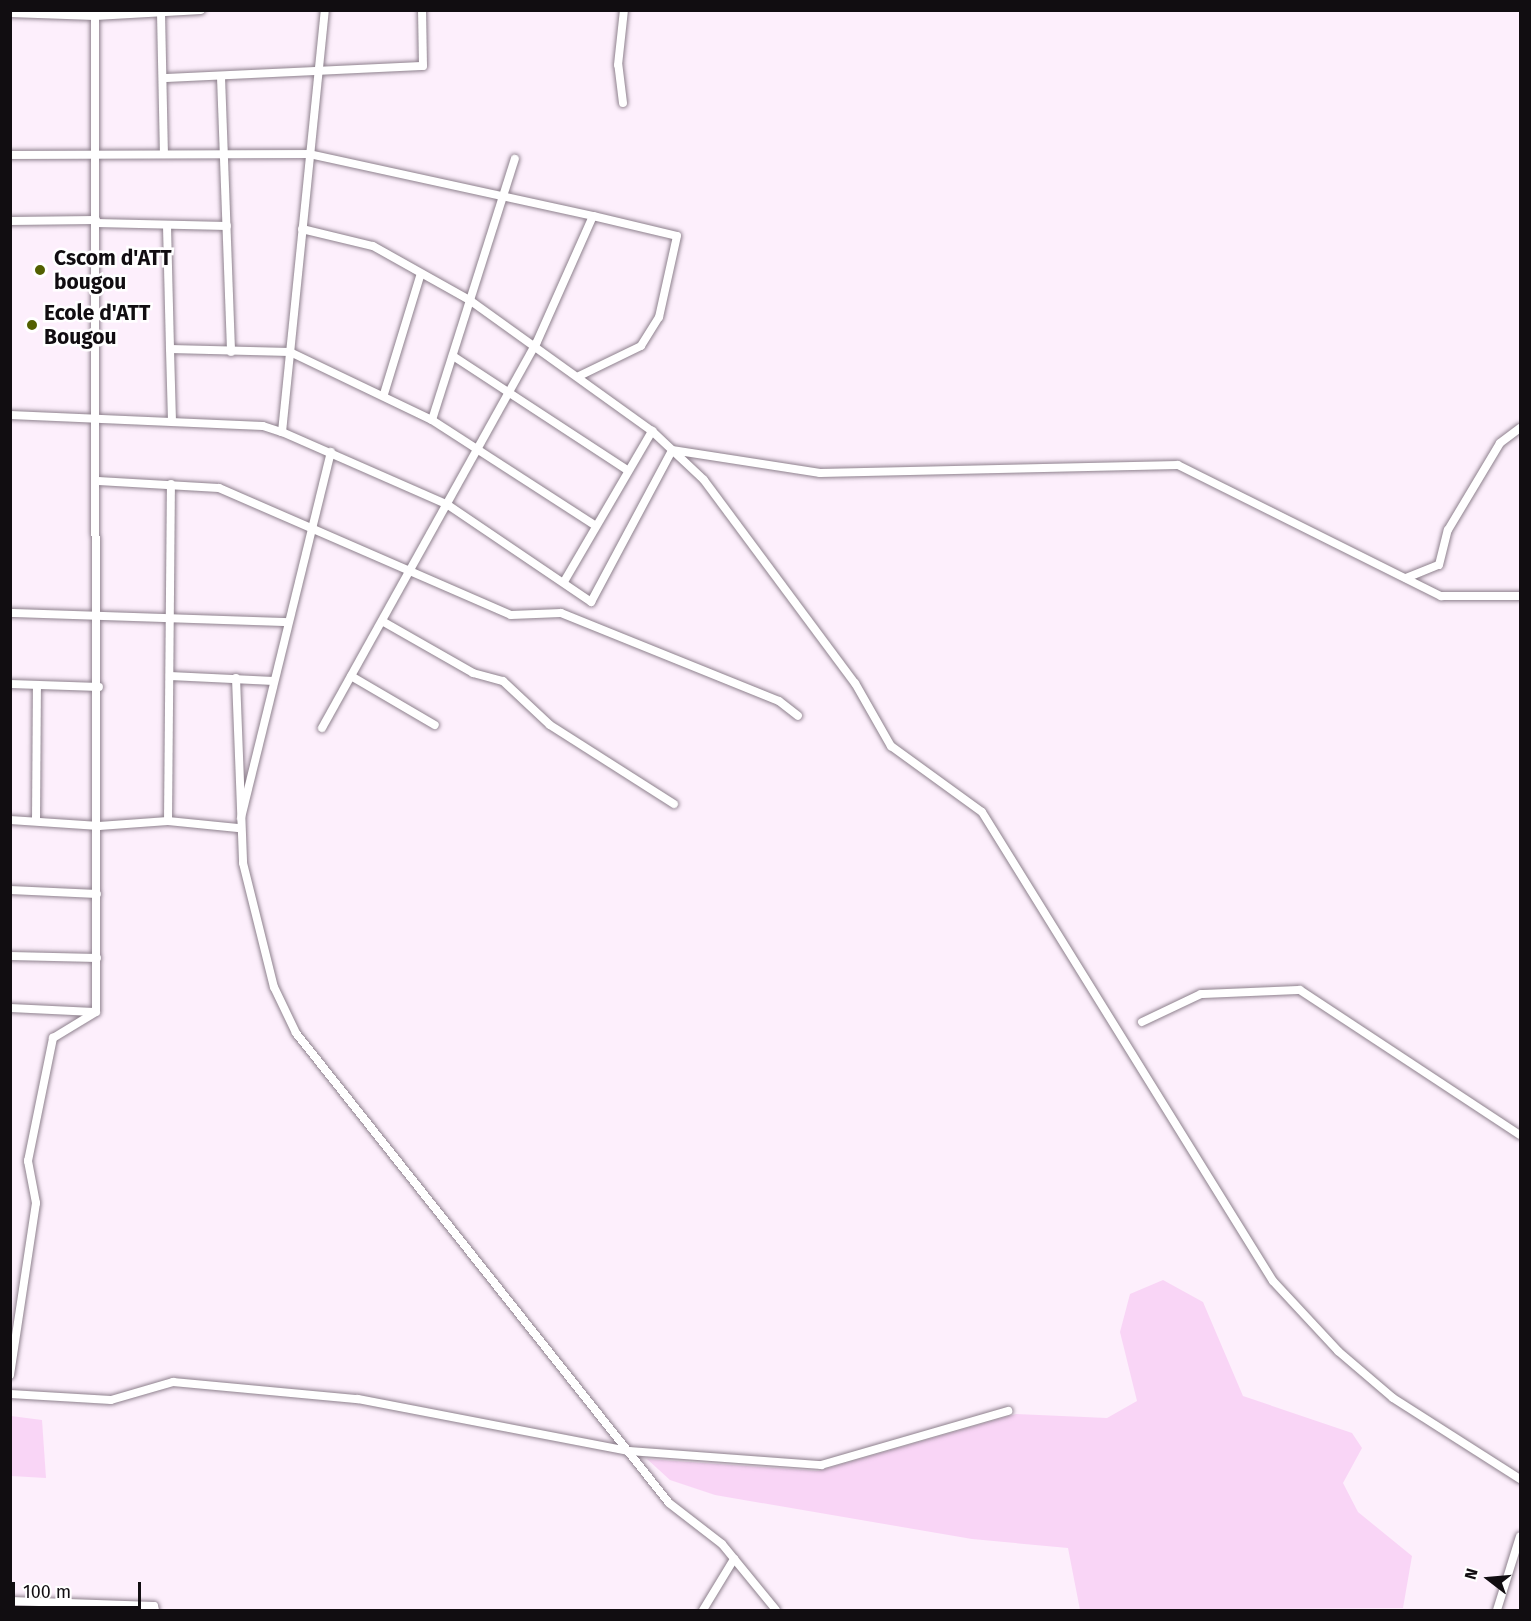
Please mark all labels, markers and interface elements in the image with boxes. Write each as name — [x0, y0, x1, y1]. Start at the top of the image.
place label: Cscom d'ATT bougou — [54, 245, 172, 295]
marker: Cscom d'ATT bougou — [31, 261, 49, 279]
place label: Ecole d'ATT Bougou — [44, 300, 150, 350]
marker: Ecole d'ATT Bougou — [25, 318, 39, 332]
north arrow — [1459, 1549, 1519, 1609]
text: N — [1461, 1566, 1482, 1582]
scale bar — [15, 1570, 144, 1608]
text: 100 m — [23, 1581, 71, 1603]

